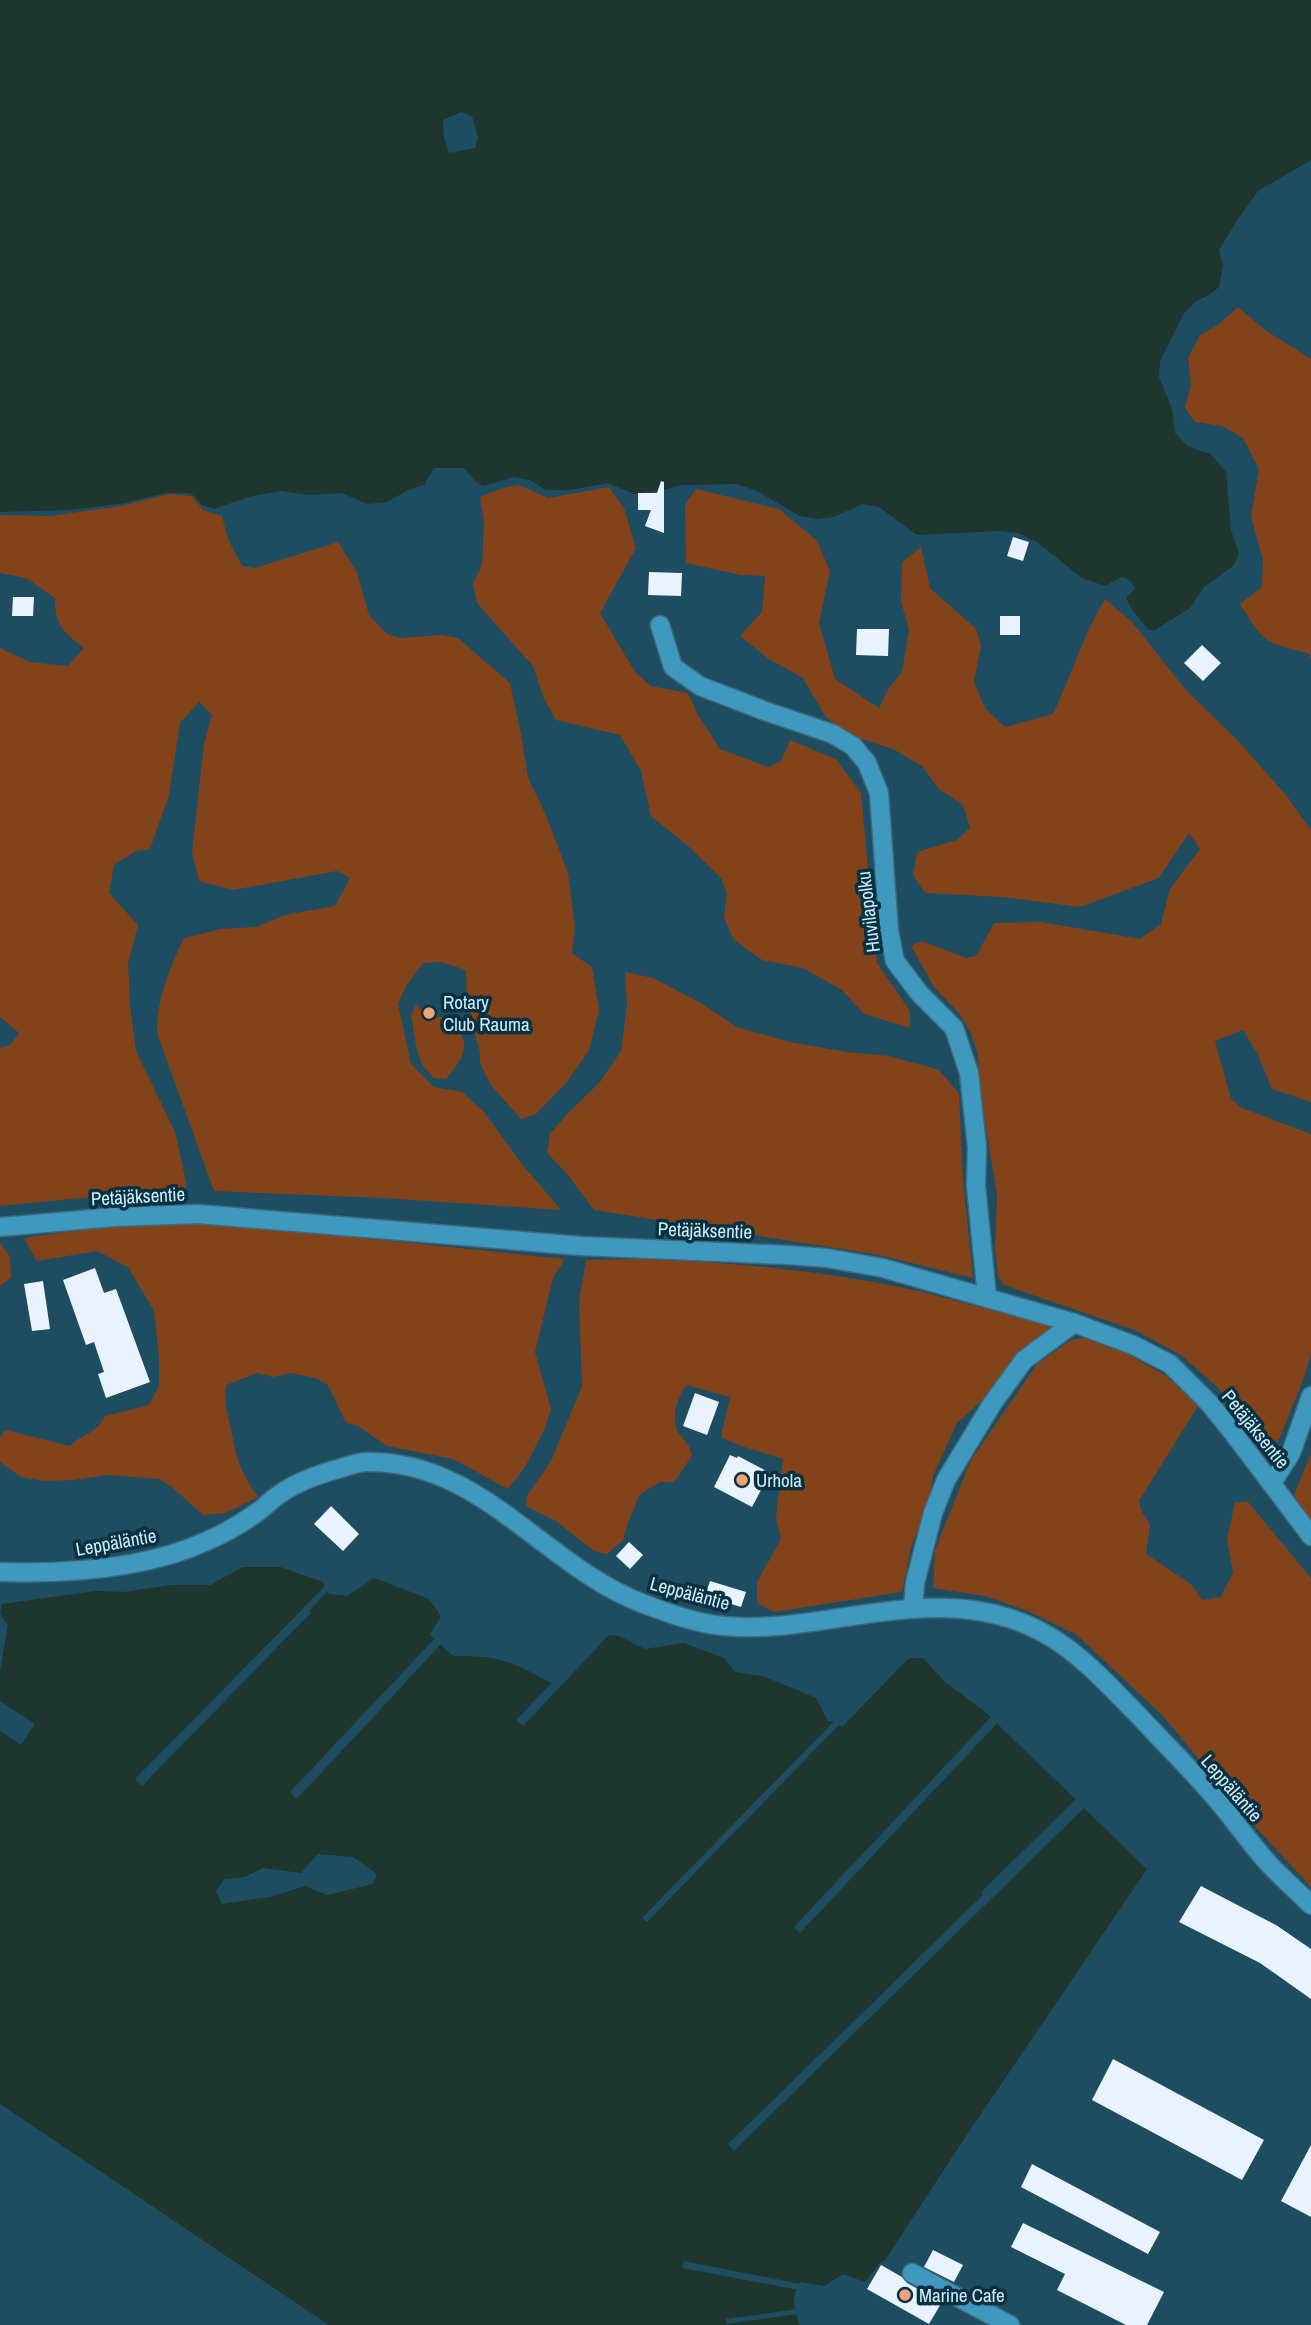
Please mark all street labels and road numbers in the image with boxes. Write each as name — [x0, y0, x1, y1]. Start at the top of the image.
street label: Huvilapolku — [850, 870, 886, 954]
street label: Petäjäksentie — [90, 1181, 186, 1211]
street label: Petäjäksentie — [657, 1215, 753, 1245]
street label: Petäjäksentie — [1216, 1384, 1296, 1474]
street label: Leppäläntie — [74, 1522, 158, 1562]
street label: Leppäläntie — [647, 1570, 733, 1616]
street label: Leppäläntie — [1195, 1749, 1269, 1827]

